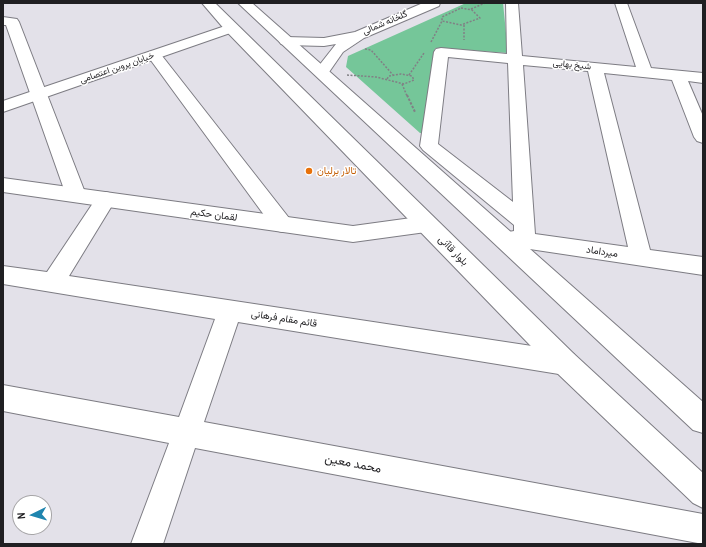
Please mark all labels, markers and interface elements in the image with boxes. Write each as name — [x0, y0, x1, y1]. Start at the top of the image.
street label: گلخانه شمالی — [361, 9, 409, 37]
street label: خیابان پروین اعتصامی — [78, 50, 156, 86]
street label: شیخ بهایی — [552, 58, 592, 72]
place label: تالار برلیان — [317, 165, 356, 177]
marker: تالار برلیان — [304, 166, 314, 176]
street label: لقمان حکیم — [190, 206, 238, 224]
street label: بلوار قاآنی — [436, 234, 470, 268]
street label: میرداماد — [585, 244, 619, 260]
street label: قائم مقام فرهانی — [250, 308, 318, 330]
street label: محمد معین — [324, 451, 382, 477]
north arrow — [12, 495, 52, 535]
text: N — [14, 512, 28, 520]

